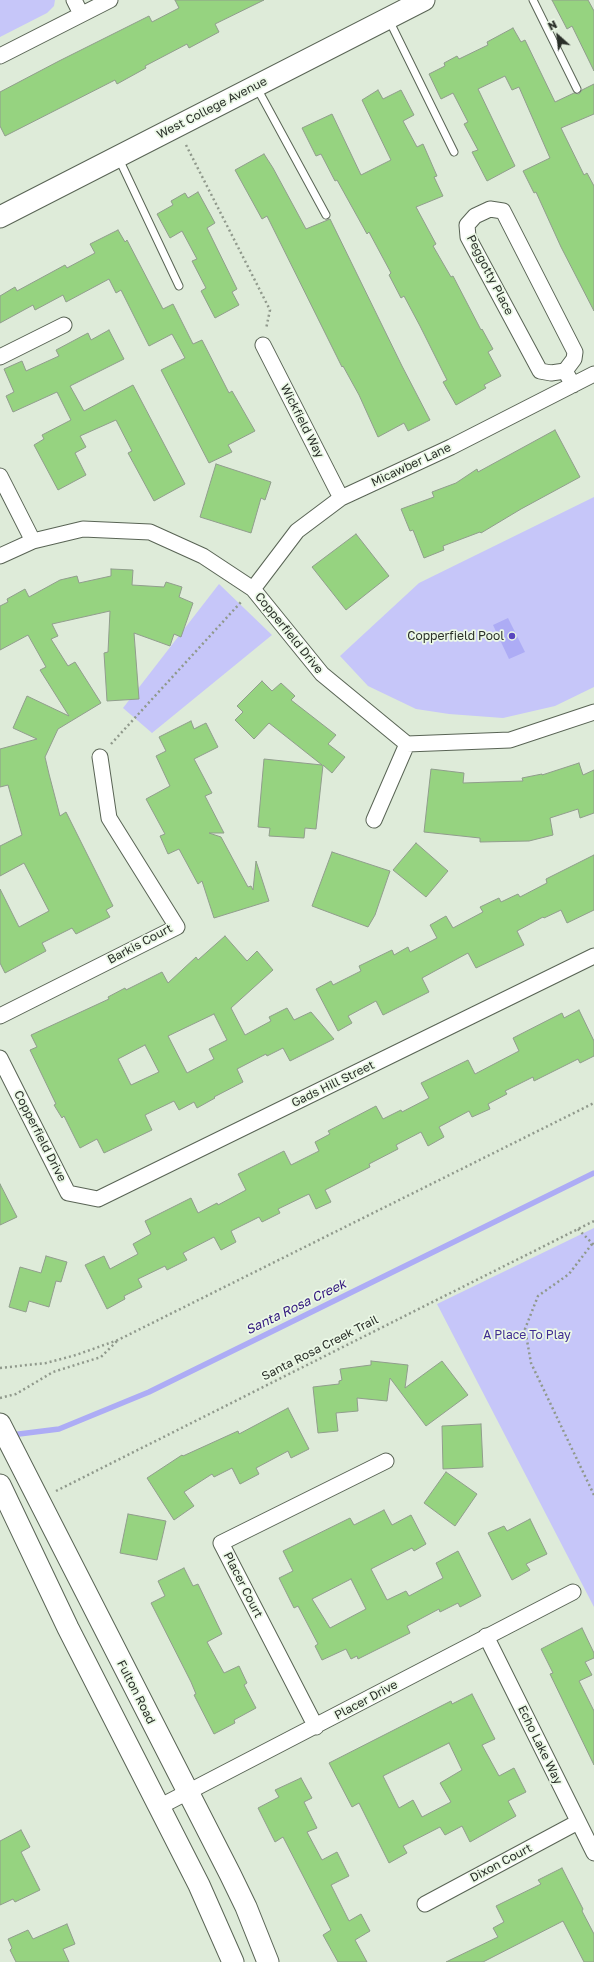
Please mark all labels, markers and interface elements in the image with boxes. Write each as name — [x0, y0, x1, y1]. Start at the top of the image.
north arrow — [538, 16, 578, 56]
text: N — [546, 17, 559, 33]
street label: West College Avenue — [154, 74, 270, 142]
street label: Peggotty Place — [464, 232, 516, 318]
street label: Wickfield Way — [277, 382, 327, 460]
street label: Micawber Lane — [369, 440, 453, 490]
street label: Copperfield Drive — [252, 589, 326, 677]
place label: Copperfield Pool — [407, 629, 504, 643]
marker: Copperfield Pool — [507, 631, 517, 641]
street label: Barkis Court — [105, 921, 175, 967]
street label: Gads Hill Street — [289, 1058, 377, 1110]
street label: Copperfield Drive — [11, 1088, 69, 1184]
water label: Santa Rosa Creek — [243, 1276, 349, 1338]
street label: Santa Rosa Creek Trail — [259, 1312, 381, 1384]
park label: A Place To Play — [483, 1328, 571, 1342]
street label: Placer Court — [220, 1550, 266, 1620]
street label: Fulton Road — [114, 1658, 158, 1726]
street label: Placer Drive — [332, 1677, 400, 1723]
street label: Echo Lake Way — [515, 1703, 565, 1787]
street label: Dixon Court — [468, 1841, 534, 1885]

